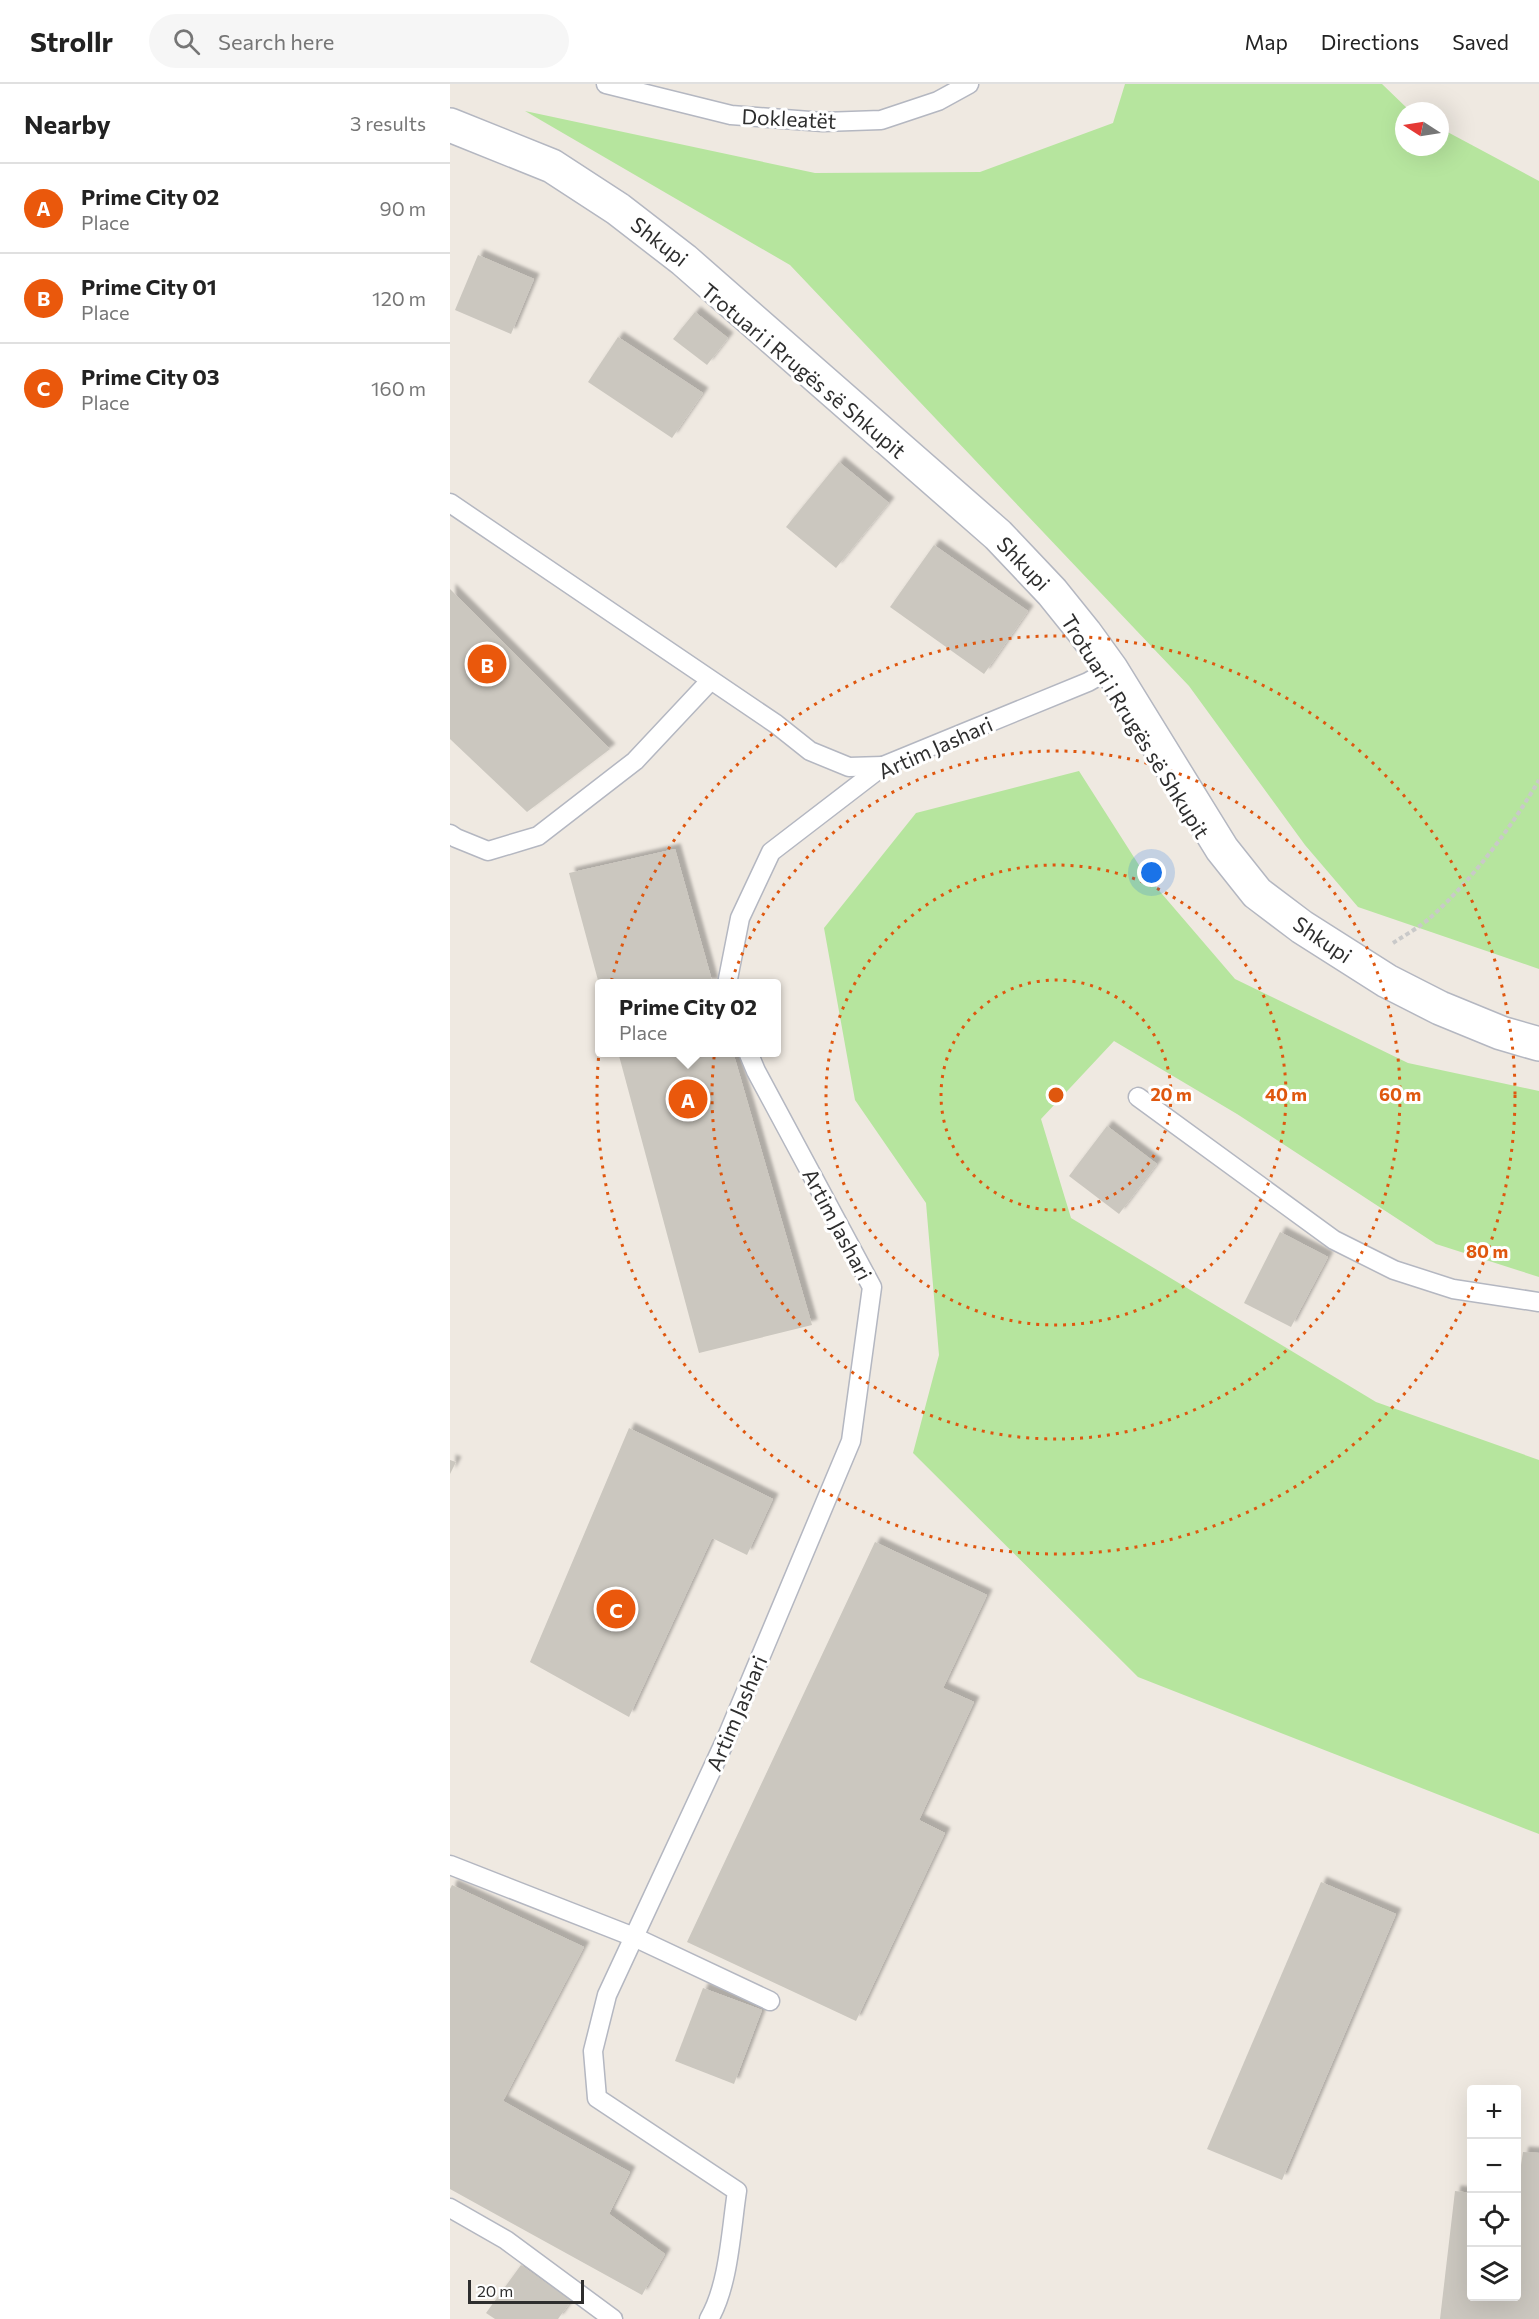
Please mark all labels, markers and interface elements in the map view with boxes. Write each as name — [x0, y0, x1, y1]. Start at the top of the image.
search box — [149, 14, 569, 68]
text: Strollr — [30, 24, 113, 58]
icon: search — [170, 25, 203, 58]
text: Search here — [218, 28, 334, 55]
text: Map — [1245, 29, 1288, 54]
text: Directions — [1321, 29, 1419, 54]
text: Saved — [1452, 29, 1509, 54]
north arrow — [1395, 102, 1449, 156]
street label: Dokleatët — [741, 103, 837, 133]
text: Nearby — [24, 108, 111, 139]
text: 3 results — [350, 111, 426, 135]
text: Prime City 02 — [81, 183, 219, 210]
text: A — [36, 196, 51, 220]
text: 90 m — [380, 196, 426, 220]
text: Place — [81, 210, 130, 234]
street label: Shkupi — [627, 211, 693, 271]
text: Prime City 01 — [81, 273, 217, 300]
street label: Trotuari i Rrugës së Shkupit — [697, 277, 911, 463]
text: B — [37, 286, 50, 310]
text: 120 m — [372, 286, 426, 310]
text: Place — [81, 300, 130, 324]
text: Prime City 03 — [81, 363, 220, 390]
text: C — [37, 376, 50, 400]
text: 160 m — [371, 376, 426, 400]
text: Place — [81, 390, 130, 414]
street label: Shkupi — [992, 531, 1056, 595]
street label: Trotuari i Rrugës së Shkupit — [1057, 609, 1215, 843]
pin: B — [468, 642, 507, 686]
street label: Artim Jashari — [874, 711, 996, 783]
your location — [1137, 858, 1166, 887]
street label: Shkupi — [1289, 910, 1357, 968]
popup — [595, 979, 781, 1057]
text: Prime City 02 — [619, 993, 757, 1020]
text: Place — [619, 1020, 667, 1044]
pin: A — [668, 1076, 708, 1122]
text: 20 m — [1150, 1083, 1192, 1105]
text: 40 m — [1265, 1083, 1307, 1105]
text: 60 m — [1379, 1083, 1421, 1105]
centre of rings — [1046, 1085, 1066, 1105]
street label: Artim Jashari — [798, 1164, 878, 1284]
text: 80 m — [1466, 1240, 1508, 1262]
pin: C — [596, 1586, 636, 1631]
street label: Artim Jashari — [701, 1652, 771, 1774]
map controls — [1467, 2085, 1521, 2301]
button: + — [1467, 2085, 1521, 2139]
button: − — [1467, 2139, 1521, 2193]
button: locate — [1467, 2193, 1521, 2247]
button: layers — [1467, 2247, 1521, 2301]
scale bar — [468, 2277, 584, 2304]
text: 20 m — [477, 2281, 513, 2300]

